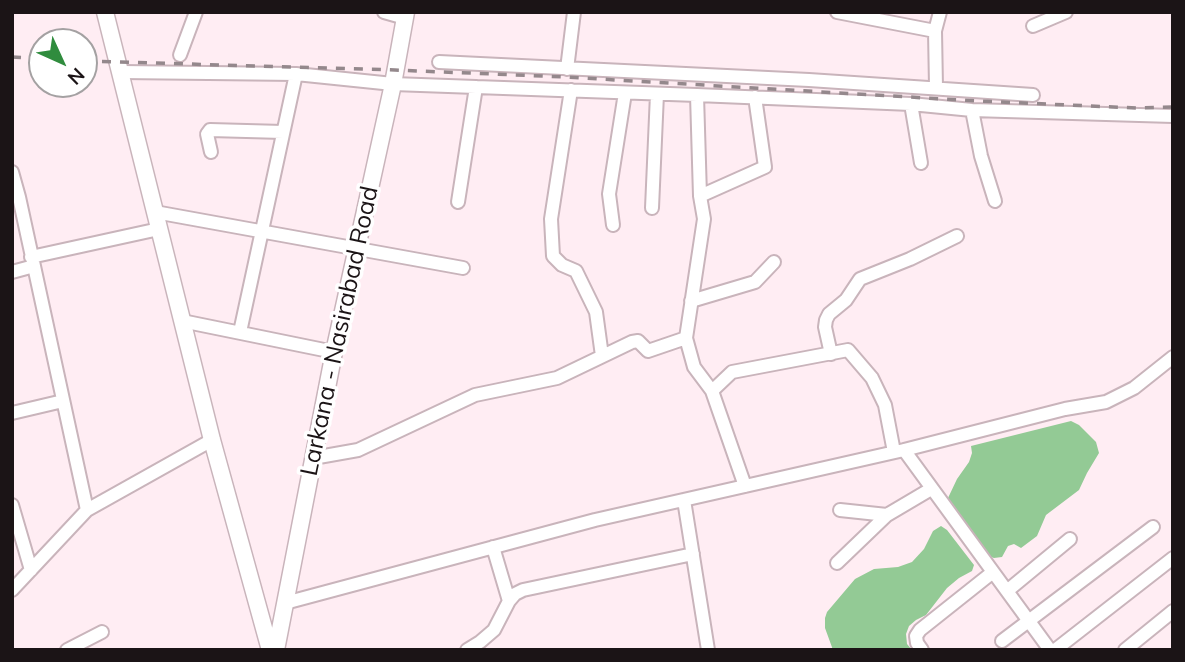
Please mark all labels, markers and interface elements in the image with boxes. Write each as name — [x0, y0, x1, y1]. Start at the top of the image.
north arrow — [28, 28, 98, 98]
text: N — [63, 63, 90, 90]
street label: Larkana - Nasirabad Road — [295, 184, 385, 478]

